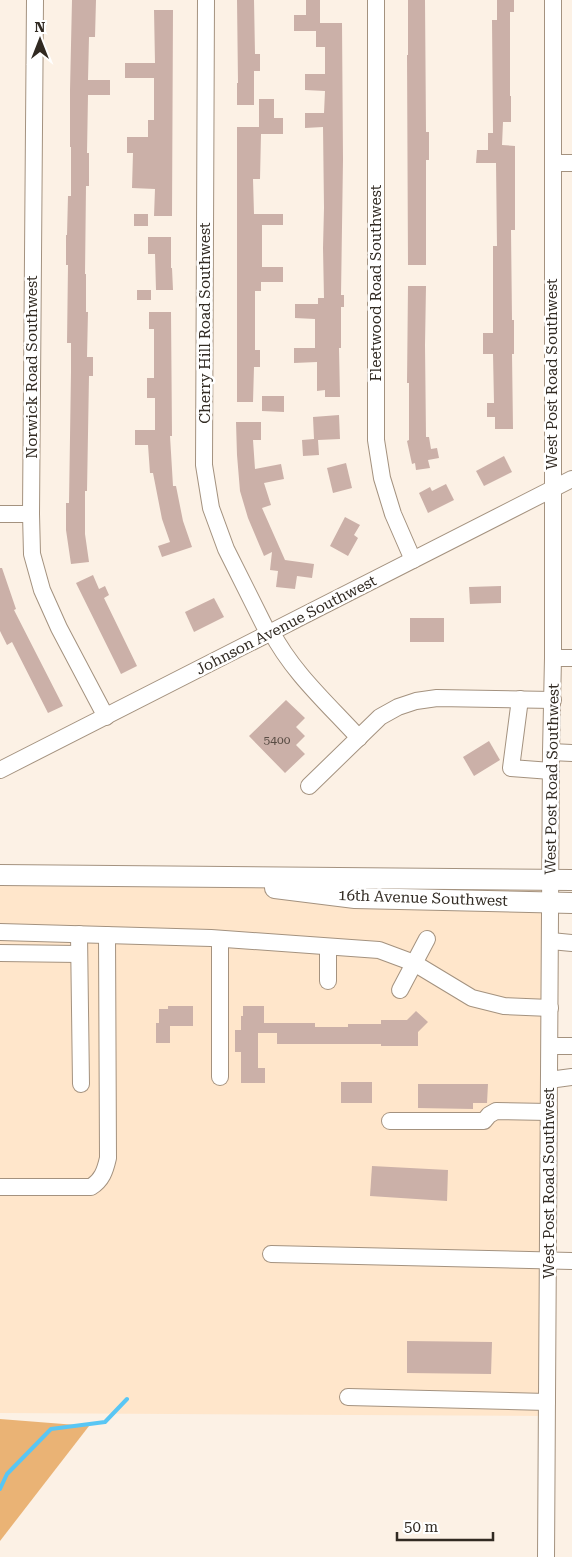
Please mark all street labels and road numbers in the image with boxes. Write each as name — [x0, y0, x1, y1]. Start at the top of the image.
street label: Fleetwood Road Southwest — [367, 184, 385, 381]
street label: Cherry Hill Road Southwest — [196, 222, 214, 424]
street label: Norwick Road Southwest — [23, 275, 41, 459]
street label: West Post Road Southwest — [543, 278, 561, 470]
street label: Johnson Avenue Southwest — [193, 571, 380, 679]
street label: West Post Road Southwest — [541, 683, 563, 875]
street label: 16th Avenue Southwest — [338, 886, 509, 910]
street label: West Post Road Southwest — [540, 1087, 558, 1279]

